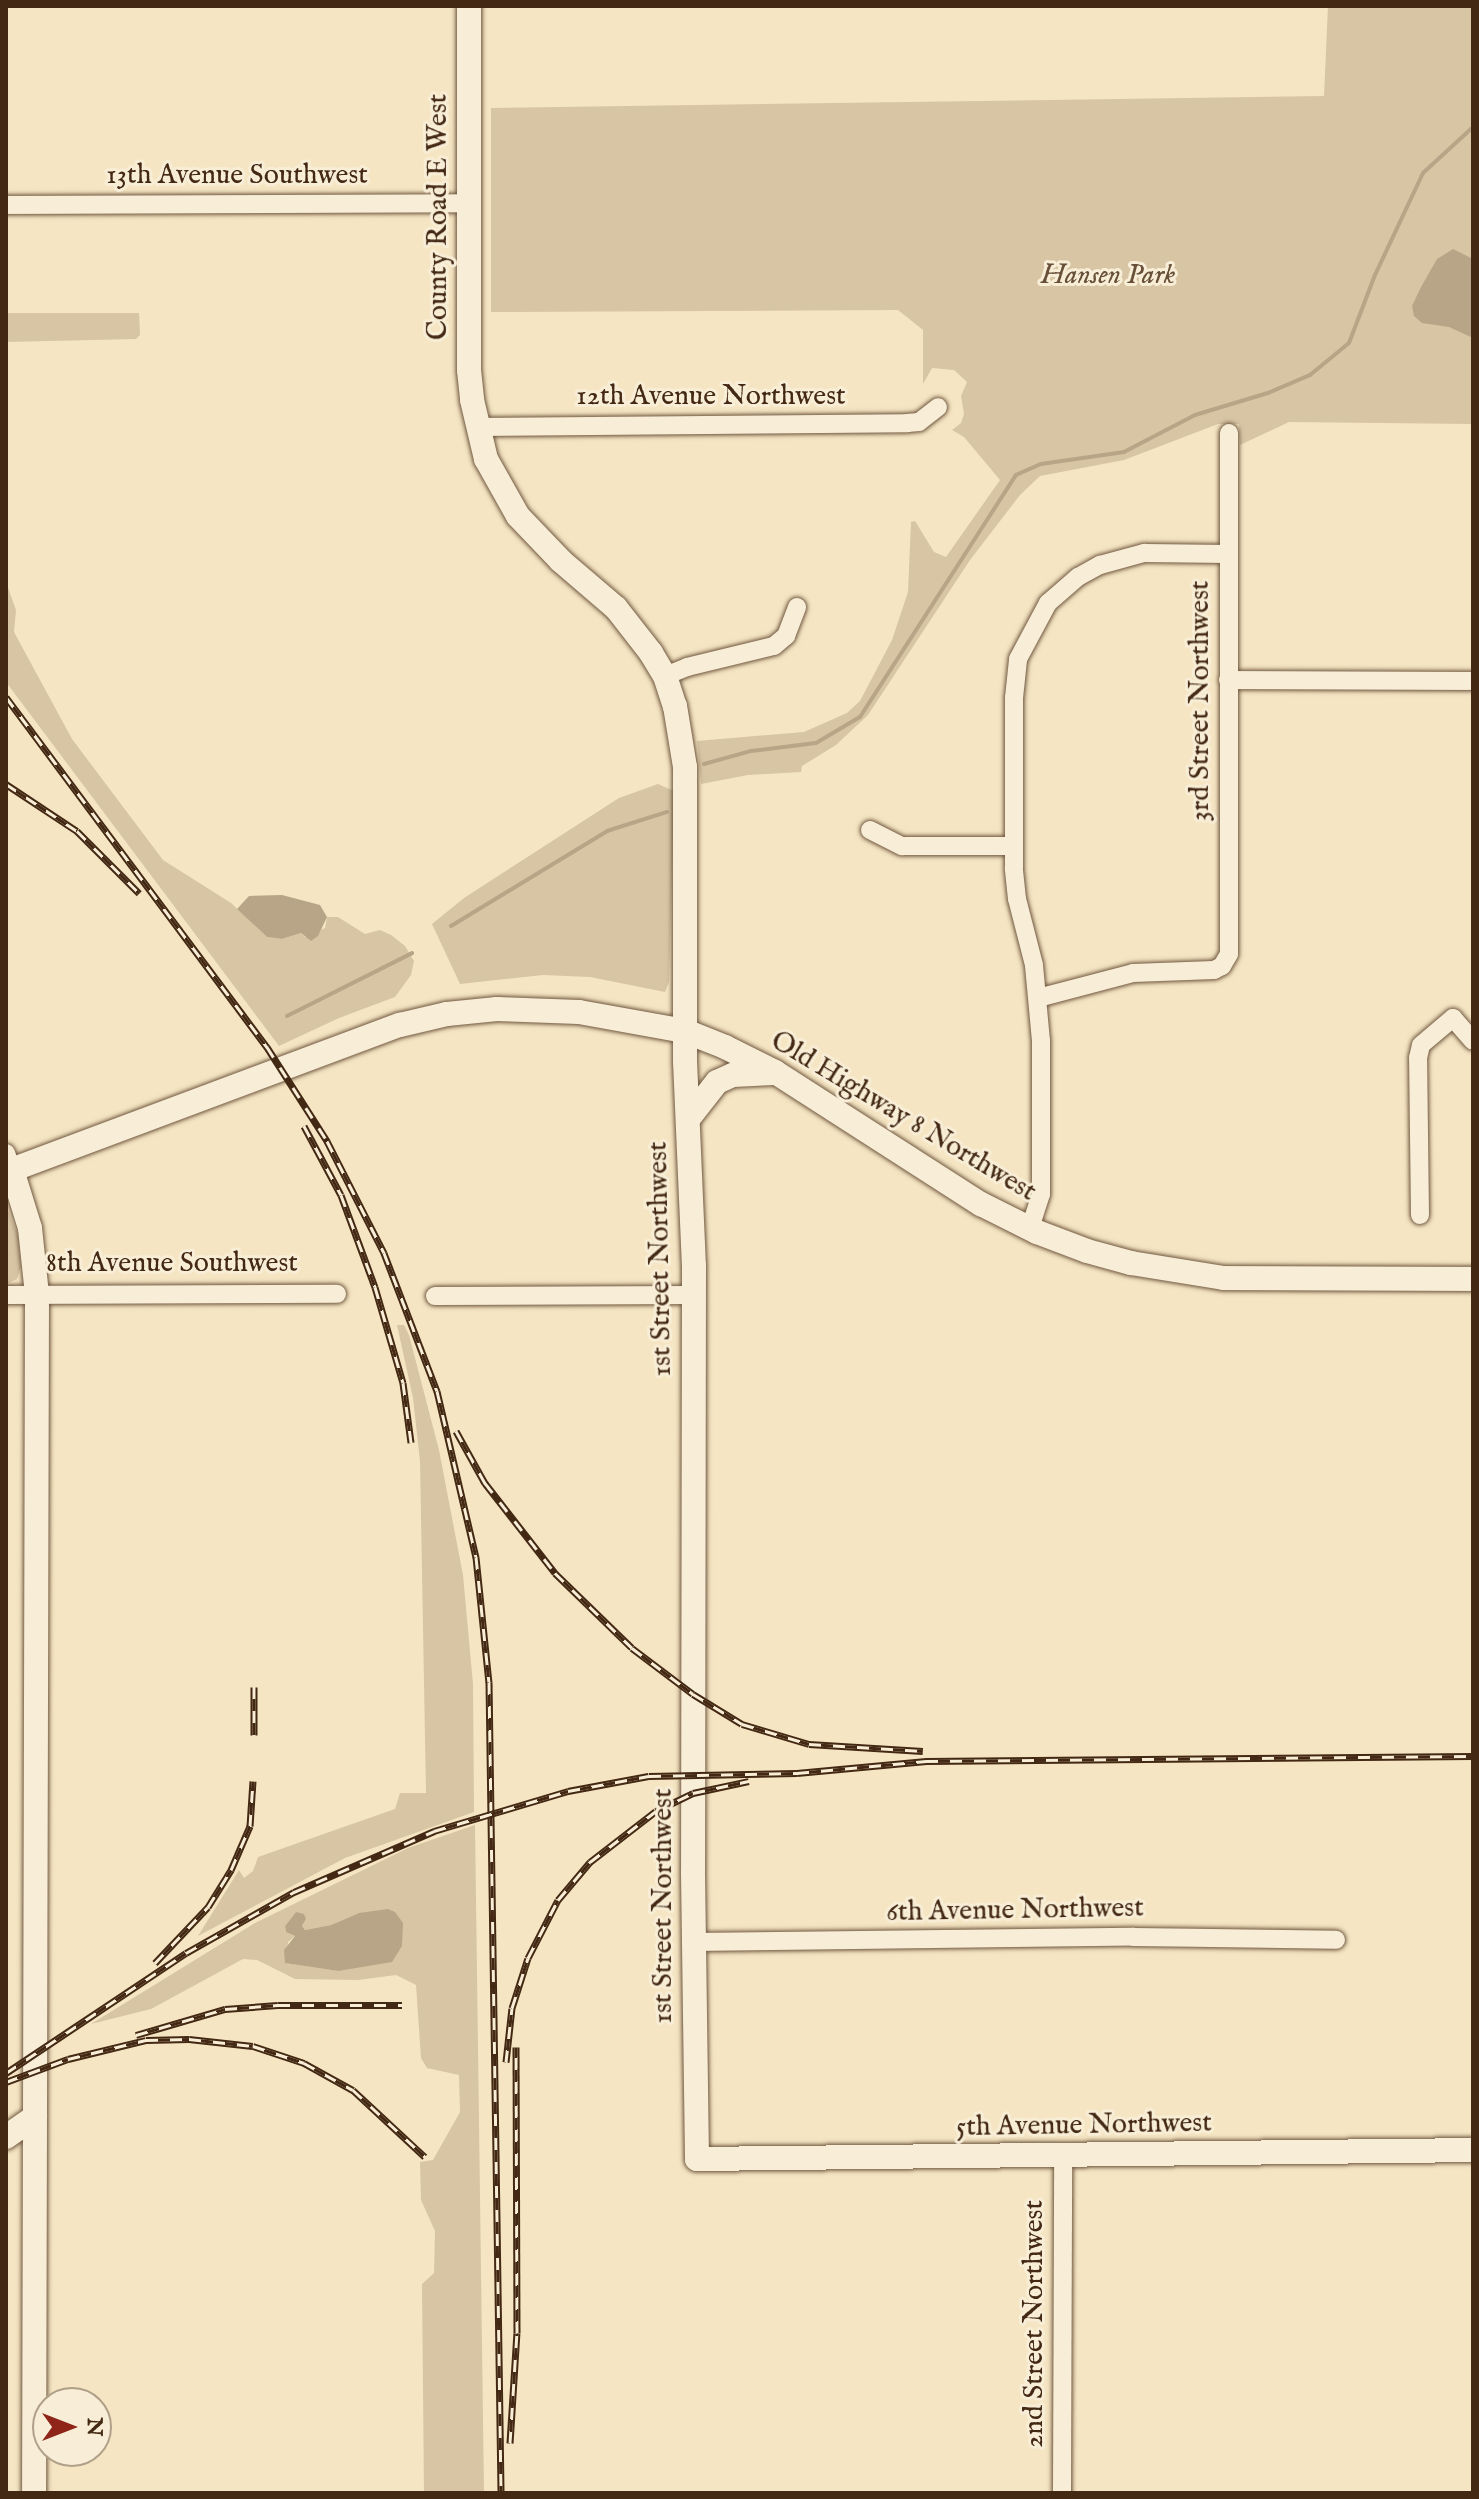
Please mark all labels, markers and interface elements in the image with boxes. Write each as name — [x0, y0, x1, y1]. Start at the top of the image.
street label: County Road E West — [422, 94, 456, 340]
street label: 13th Avenue Southwest — [106, 159, 368, 193]
park label: Hansen Park — [1041, 259, 1175, 293]
street label: 12th Avenue Northwest — [576, 380, 846, 414]
street label: 3rd Street Northwest — [1184, 581, 1218, 821]
street label: Old Highway 8 Northwest — [764, 1024, 1042, 1210]
street label: 1st Street Northwest — [642, 1141, 680, 1377]
street label: 8th Avenue Southwest — [46, 1247, 298, 1281]
street label: 1st Street Northwest — [647, 1788, 681, 2024]
street label: 6th Avenue Northwest — [886, 1892, 1144, 1930]
street label: 5th Avenue Northwest — [956, 2107, 1212, 2145]
street label: 2nd Street Northwest — [1018, 2200, 1052, 2448]
north arrow — [32, 2387, 112, 2467]
text: N — [80, 2417, 108, 2437]

